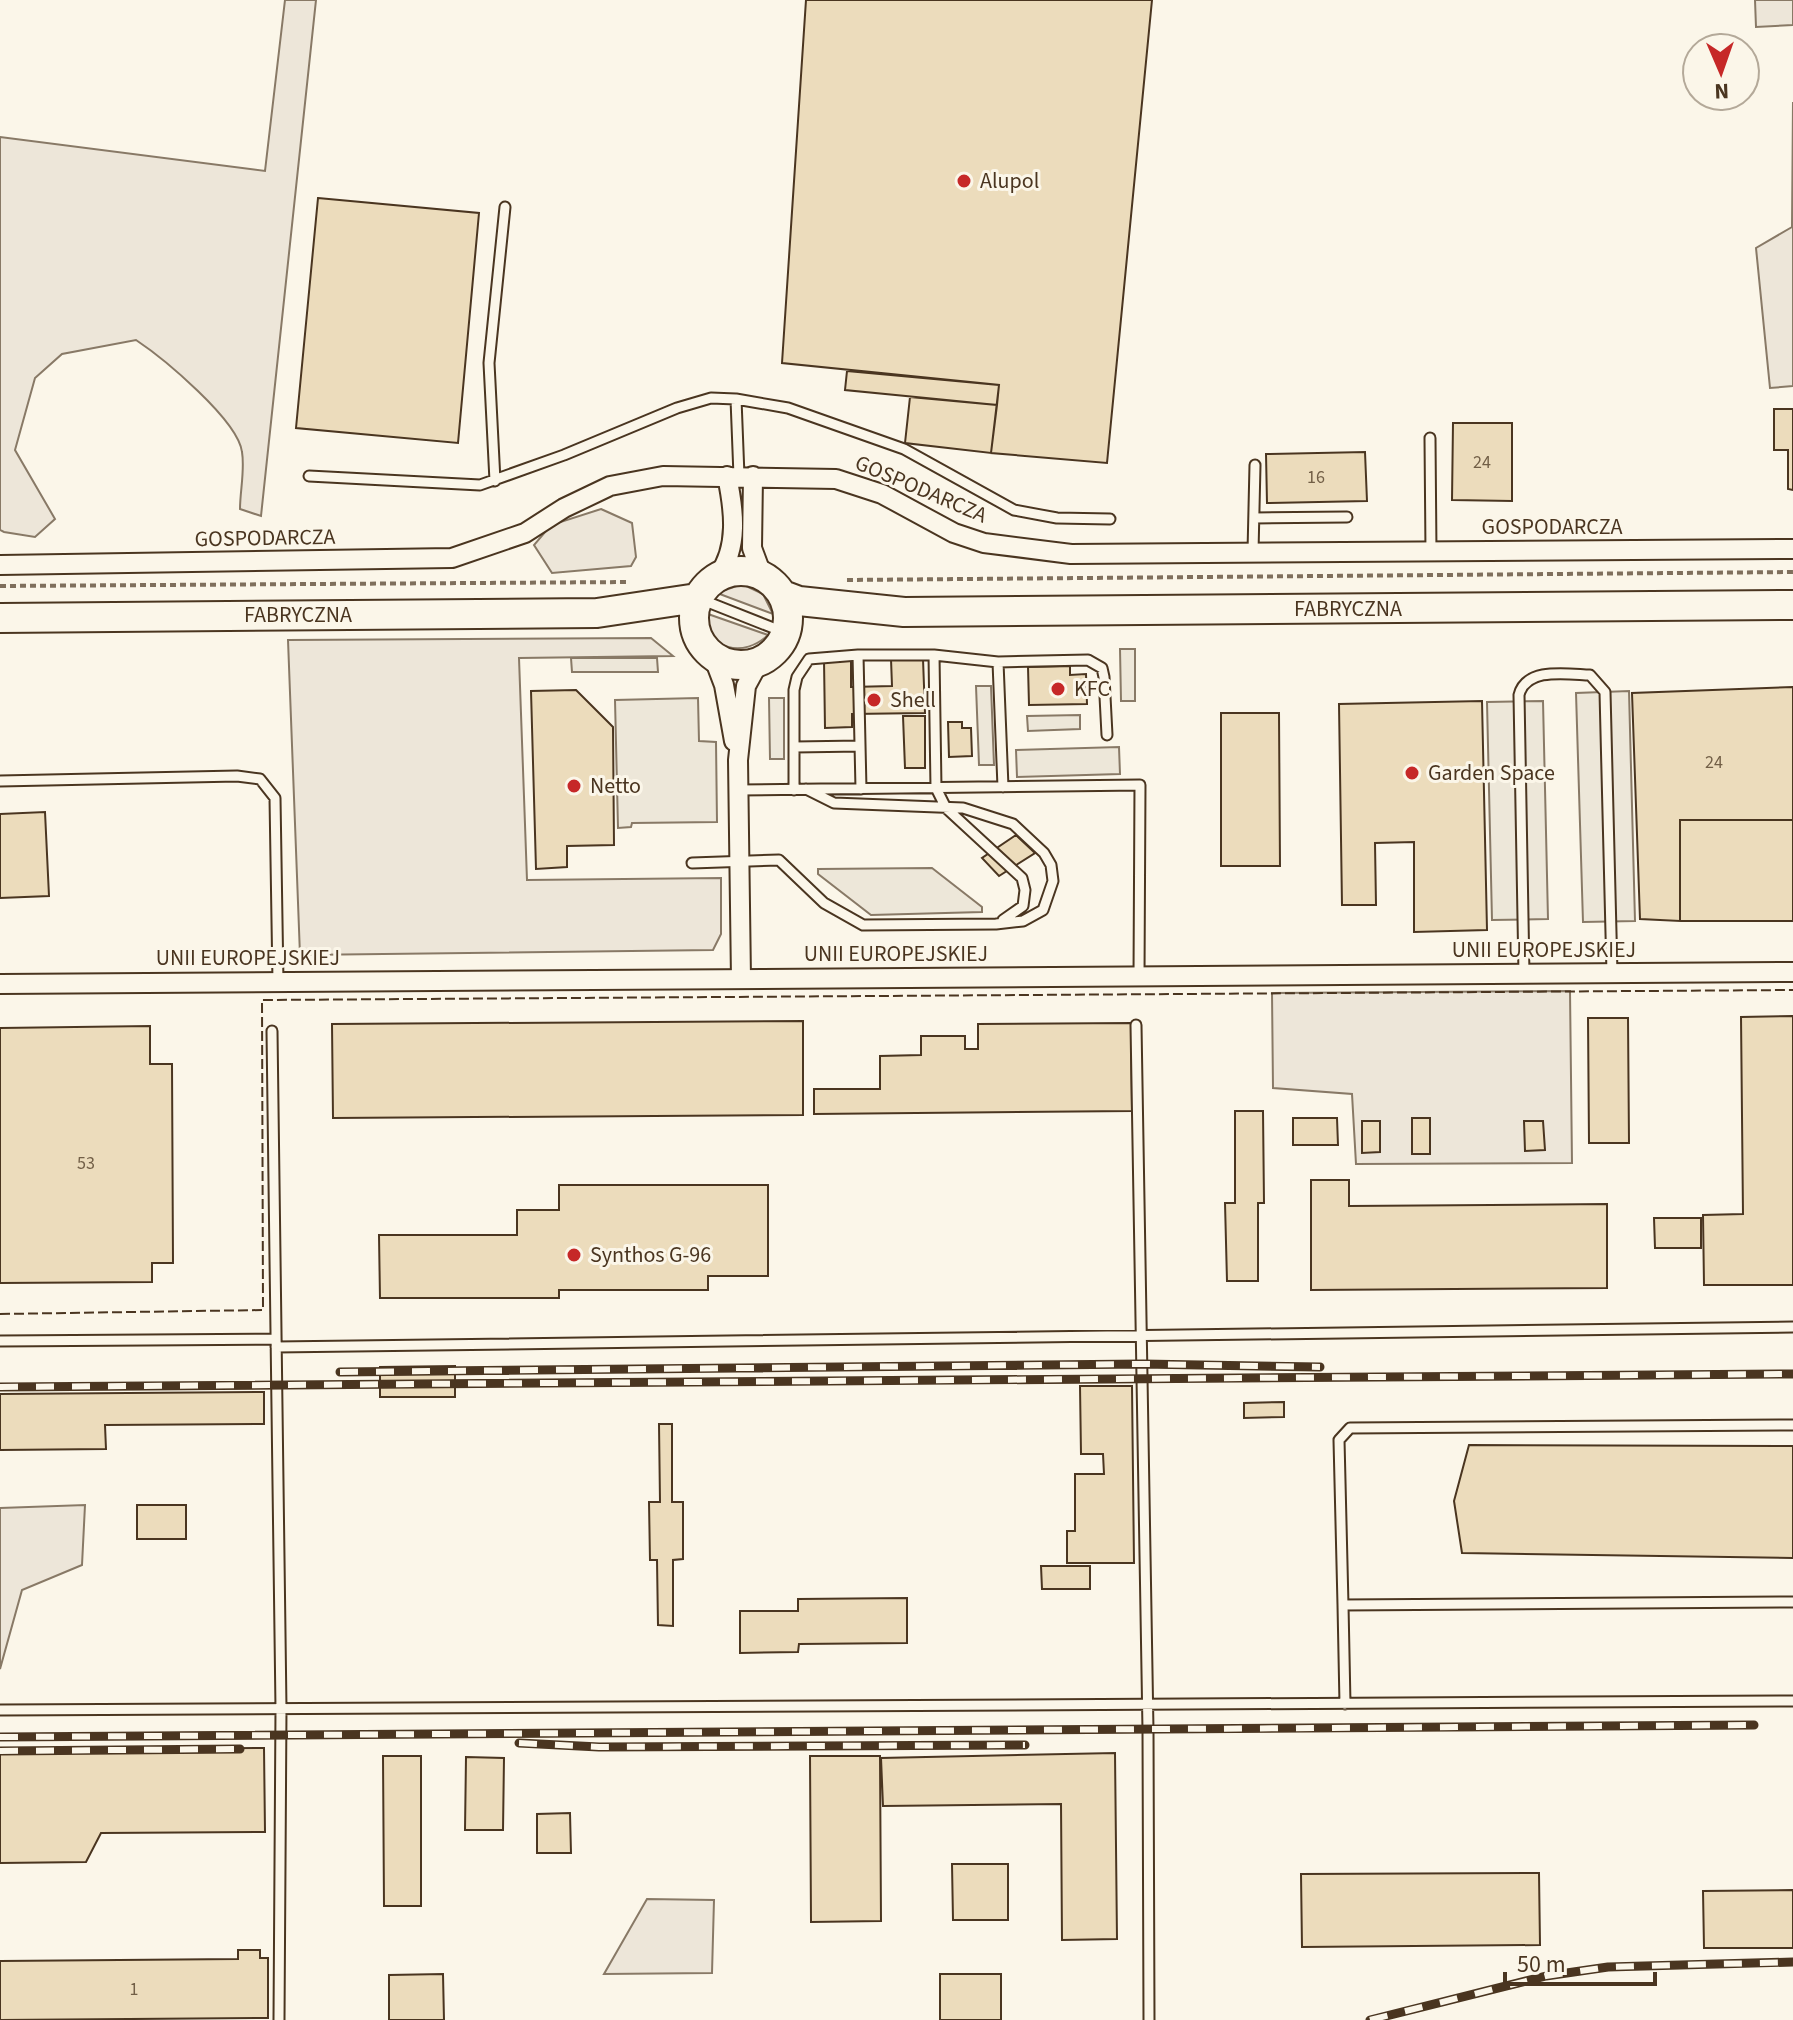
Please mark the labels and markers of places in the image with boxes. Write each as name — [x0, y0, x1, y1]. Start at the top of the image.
place label: Alupol — [980, 165, 1039, 197]
marker: Alupol — [955, 172, 973, 190]
place label: KFC — [1074, 673, 1110, 705]
marker: KFC — [1049, 680, 1067, 698]
place label: Shell — [890, 684, 936, 716]
marker: Shell — [865, 691, 883, 709]
place label: Garden Space — [1428, 757, 1555, 789]
marker: Garden Space — [1403, 764, 1421, 782]
place label: Netto — [590, 770, 641, 802]
marker: Netto — [565, 777, 583, 795]
place label: Synthos G-96 — [590, 1239, 711, 1271]
marker: Synthos G-96 — [565, 1246, 583, 1264]

